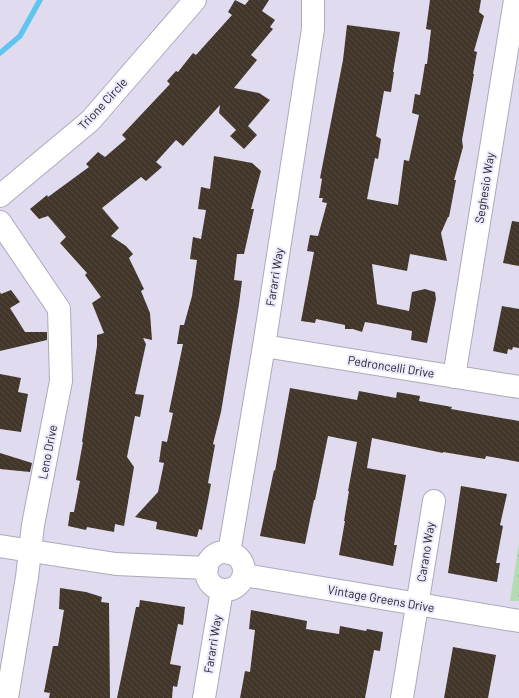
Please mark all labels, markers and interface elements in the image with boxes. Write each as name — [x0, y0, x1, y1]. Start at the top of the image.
street label: Trione Circle — [75, 75, 130, 132]
street label: Seghesio Way — [471, 151, 497, 224]
street label: Fararri Way — [262, 246, 286, 307]
street label: Pedroncelli Drive — [347, 352, 435, 380]
street label: Leno Drive — [35, 423, 59, 480]
street label: Carano Way — [413, 520, 437, 583]
street label: Vintage Greens Drive — [327, 582, 436, 614]
street label: Fararri Way — [200, 613, 224, 674]

